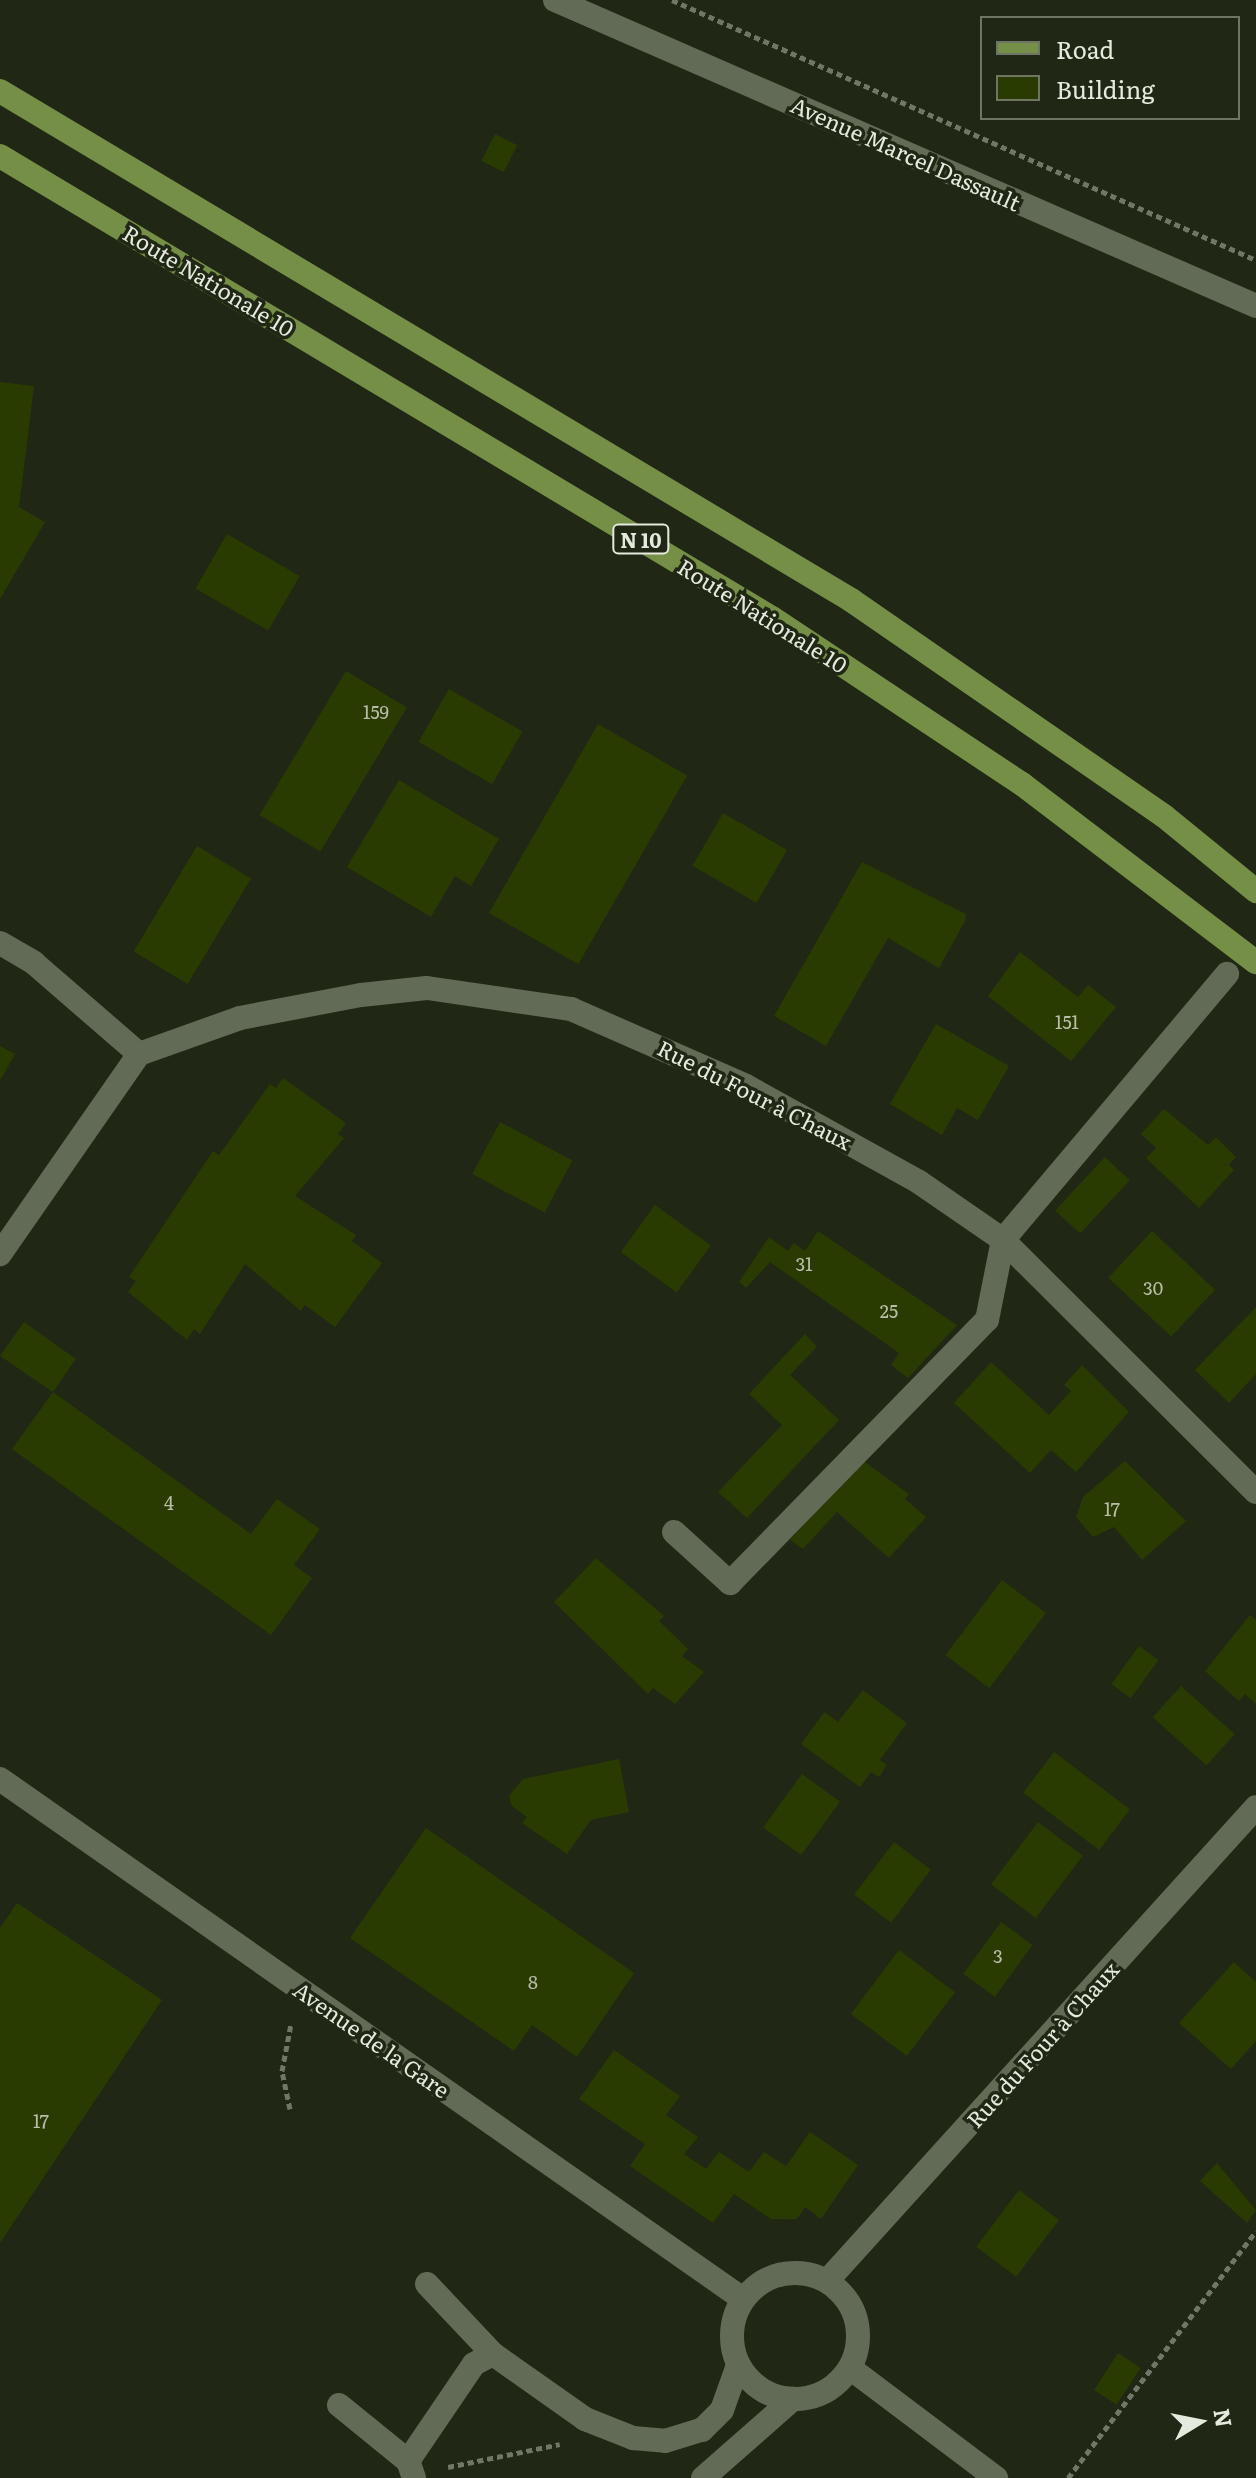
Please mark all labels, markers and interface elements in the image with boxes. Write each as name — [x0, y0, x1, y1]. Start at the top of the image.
legend — [980, 16, 1240, 120]
text: Road — [1056, 31, 1114, 66]
text: Building — [1056, 71, 1155, 106]
street label: Avenue Marcel Dassault — [787, 90, 1025, 216]
street label: Route Nationale 10 — [119, 219, 299, 341]
road number: N 10 — [611, 523, 671, 555]
street label: Route Nationale 10 — [674, 552, 852, 678]
house number: 159 — [363, 701, 389, 723]
house number: 151 — [1055, 1011, 1079, 1033]
street label: Rue du Four à Chaux — [654, 1034, 856, 1154]
house number: 31 — [795, 1253, 813, 1275]
house number: 30 — [1143, 1277, 1163, 1299]
house number: 25 — [880, 1300, 898, 1322]
house number: 4 — [164, 1492, 174, 1514]
house number: 17 — [1104, 1498, 1120, 1520]
house number: 3 — [993, 1945, 1003, 1967]
street label: Rue du Four à Chaux — [961, 1956, 1123, 2132]
house number: 8 — [528, 1971, 538, 1993]
street label: Avenue de la Gare — [289, 1975, 455, 2103]
house number: 17 — [33, 2110, 49, 2132]
north arrow — [1160, 2382, 1240, 2462]
text: N — [1206, 2406, 1242, 2430]

